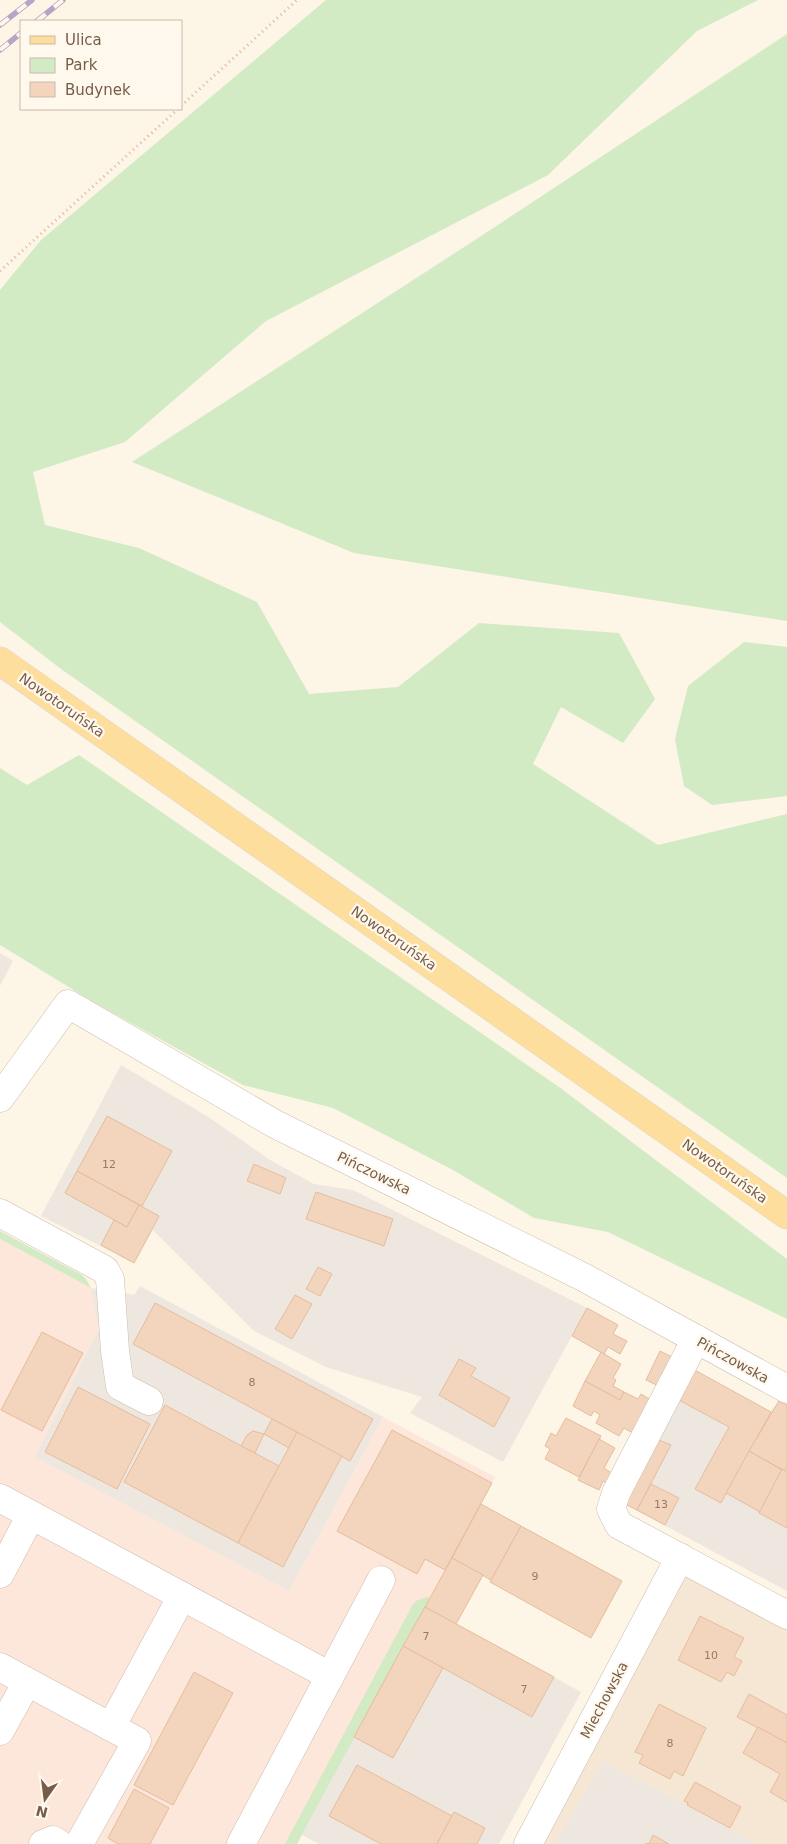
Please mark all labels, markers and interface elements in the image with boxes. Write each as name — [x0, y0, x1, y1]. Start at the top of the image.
legend — [20, 20, 182, 110]
text: Ulica — [65, 31, 102, 49]
text: Park — [65, 56, 98, 74]
text: Budynek — [65, 81, 131, 99]
street label: Nowotoruńska — [16, 670, 108, 740]
street label: Nowotoruńska — [348, 903, 440, 973]
street label: Nowotoruńska — [679, 1136, 771, 1206]
street label: Pińczowska — [335, 1148, 413, 1198]
house number: 12 — [102, 1158, 116, 1171]
street label: Pińczowska — [694, 1334, 772, 1386]
house number: 8 — [249, 1376, 256, 1389]
house number: 13 — [654, 1498, 668, 1511]
house number: 9 — [532, 1570, 539, 1583]
house number: 7 — [423, 1630, 430, 1643]
house number: 10 — [704, 1649, 718, 1662]
street label: Miechowska — [577, 1659, 631, 1741]
house number: 7 — [521, 1683, 528, 1696]
house number: 8 — [667, 1737, 674, 1750]
north arrow — [20, 1774, 70, 1824]
text: N — [34, 1802, 49, 1821]

